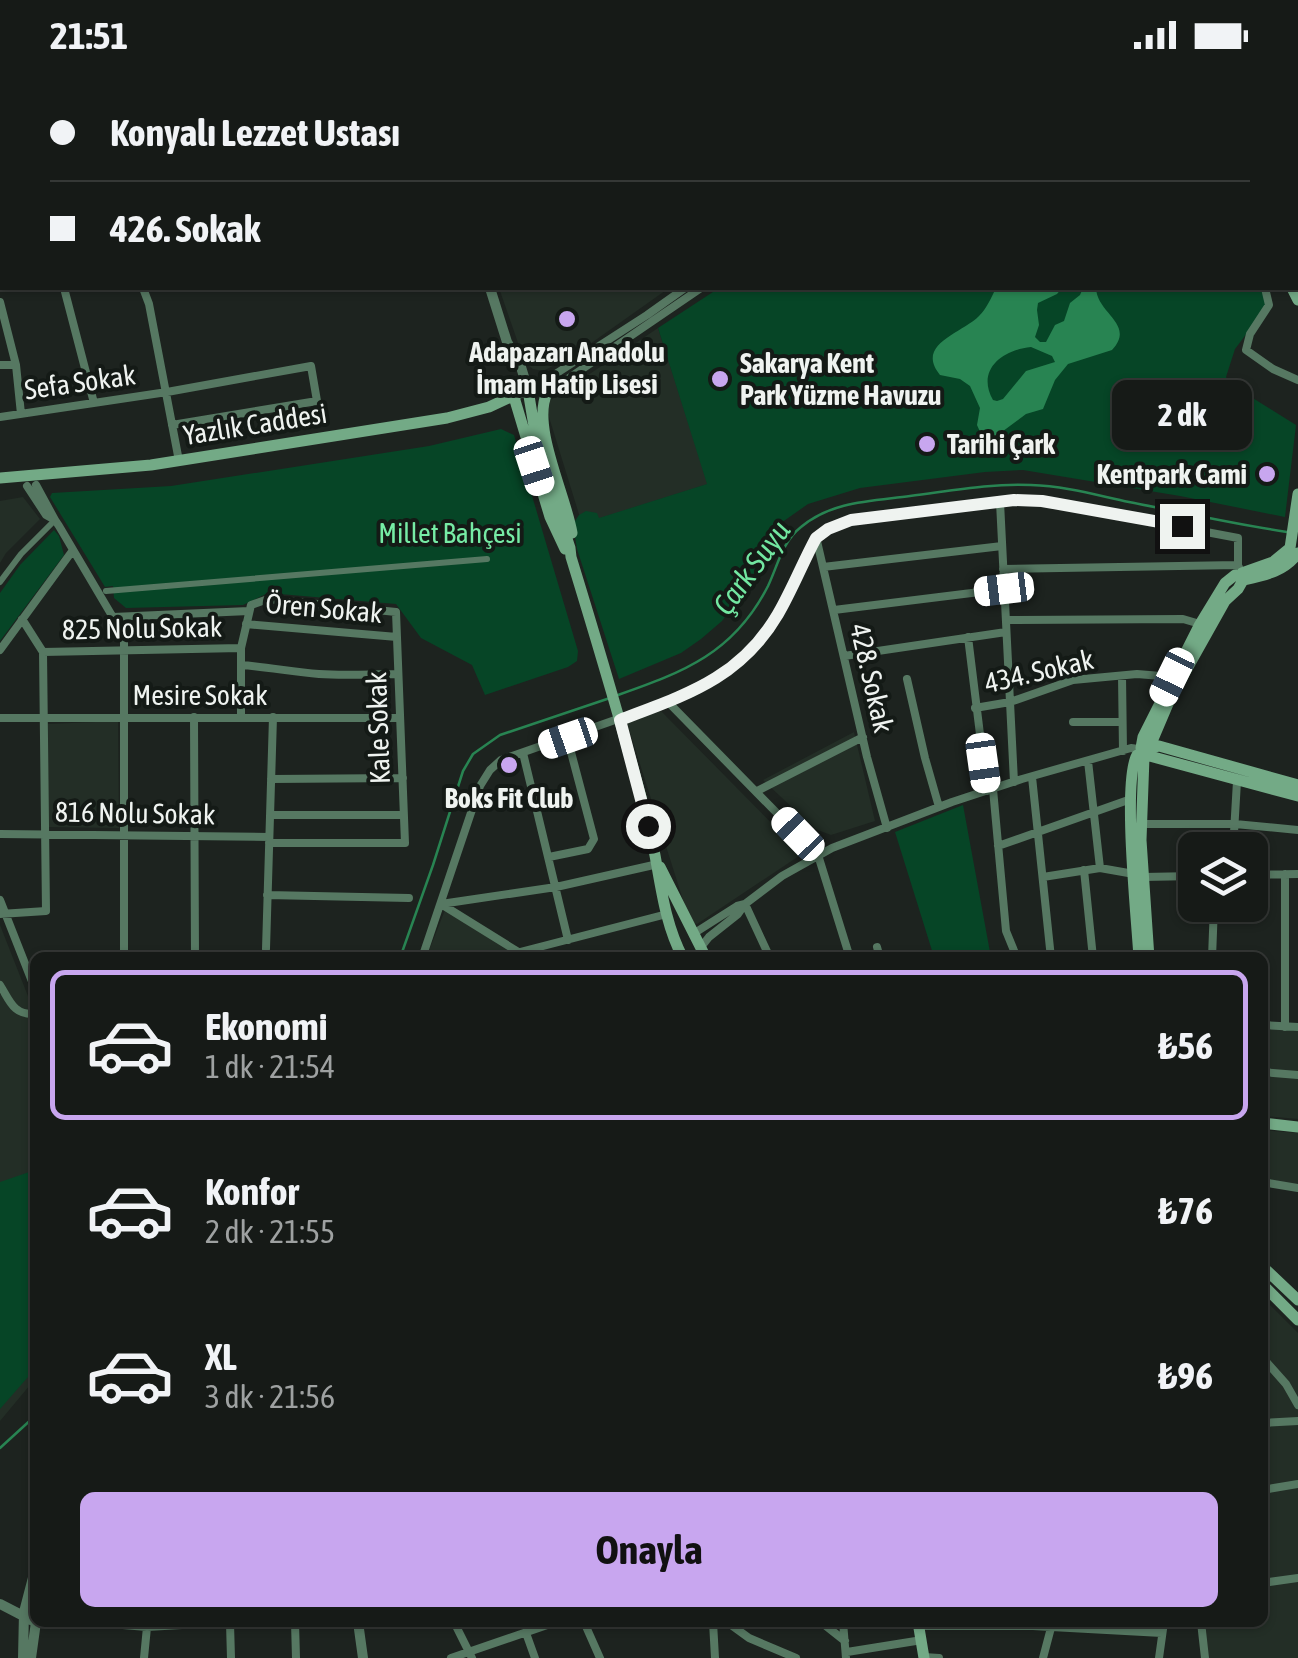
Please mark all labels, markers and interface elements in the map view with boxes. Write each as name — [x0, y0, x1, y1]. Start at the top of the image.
text: 21:51 — [50, 14, 128, 57]
text: Konyalı Lezzet Ustası — [110, 111, 400, 154]
text: 426. Sokak — [110, 207, 260, 250]
marker: Adapazarı Anadolu İmam Hatip Lisesi — [556, 308, 578, 330]
place label: Adapazarı Anadolu İmam Hatip Lisesi — [468, 336, 665, 400]
place label: Sakarya Kent Park Yüzme Havuzu — [740, 347, 941, 411]
street label: Sefa Sokak — [22, 358, 138, 406]
marker: Sakarya Kent Park Yüzme Havuzu — [709, 368, 731, 390]
callout: 2 dk — [1112, 381, 1252, 451]
text: 2 dk — [1158, 396, 1206, 433]
street label: Yazlık Caddesi — [181, 397, 329, 451]
place label: Tarihi Çark — [947, 428, 1056, 460]
car — [510, 433, 558, 499]
marker: Tarihi Çark — [916, 433, 938, 455]
place label: Kentpark Cami — [1097, 458, 1247, 490]
marker: Kentpark Cami — [1256, 463, 1278, 485]
route end — [1160, 504, 1205, 549]
water label: Çark Suyu — [706, 514, 797, 621]
park label: Millet Bahçesi — [378, 517, 522, 549]
car — [972, 570, 1036, 608]
street label: Ören Sokak — [264, 587, 384, 629]
street label: 825 Nolu Sokak — [62, 611, 222, 645]
street label: 428. Sokak — [844, 620, 900, 736]
street label: 434. Sokak — [981, 643, 1097, 699]
car — [1145, 643, 1199, 711]
street label: Kale Sokak — [360, 671, 396, 785]
street label: Mesire Sokak — [132, 679, 268, 711]
car — [535, 714, 601, 762]
car — [964, 731, 1002, 795]
marker: Boks Fit Club — [498, 754, 520, 776]
place label: Boks Fit Club — [445, 782, 573, 814]
street label: 816 Nolu Sokak — [55, 796, 215, 830]
car — [766, 802, 830, 866]
route start — [626, 804, 671, 849]
map controls — [1178, 832, 1268, 922]
button: layers — [1178, 832, 1268, 922]
icon: car — [85, 1000, 175, 1090]
text: Ekonomi — [205, 1005, 327, 1048]
text: ₺56 — [1158, 1024, 1213, 1067]
text: 1 dk · 21:54 — [205, 1048, 335, 1085]
icon: car — [85, 1165, 175, 1255]
text: Konfor — [205, 1170, 299, 1213]
text: ₺76 — [1158, 1189, 1213, 1232]
text: 2 dk · 21:55 — [205, 1213, 335, 1250]
icon: car — [85, 1330, 175, 1420]
text: XL — [205, 1335, 237, 1378]
text: ₺96 — [1158, 1354, 1213, 1397]
text: 3 dk · 21:56 — [205, 1378, 335, 1415]
button: Onayla — [80, 1492, 1218, 1607]

